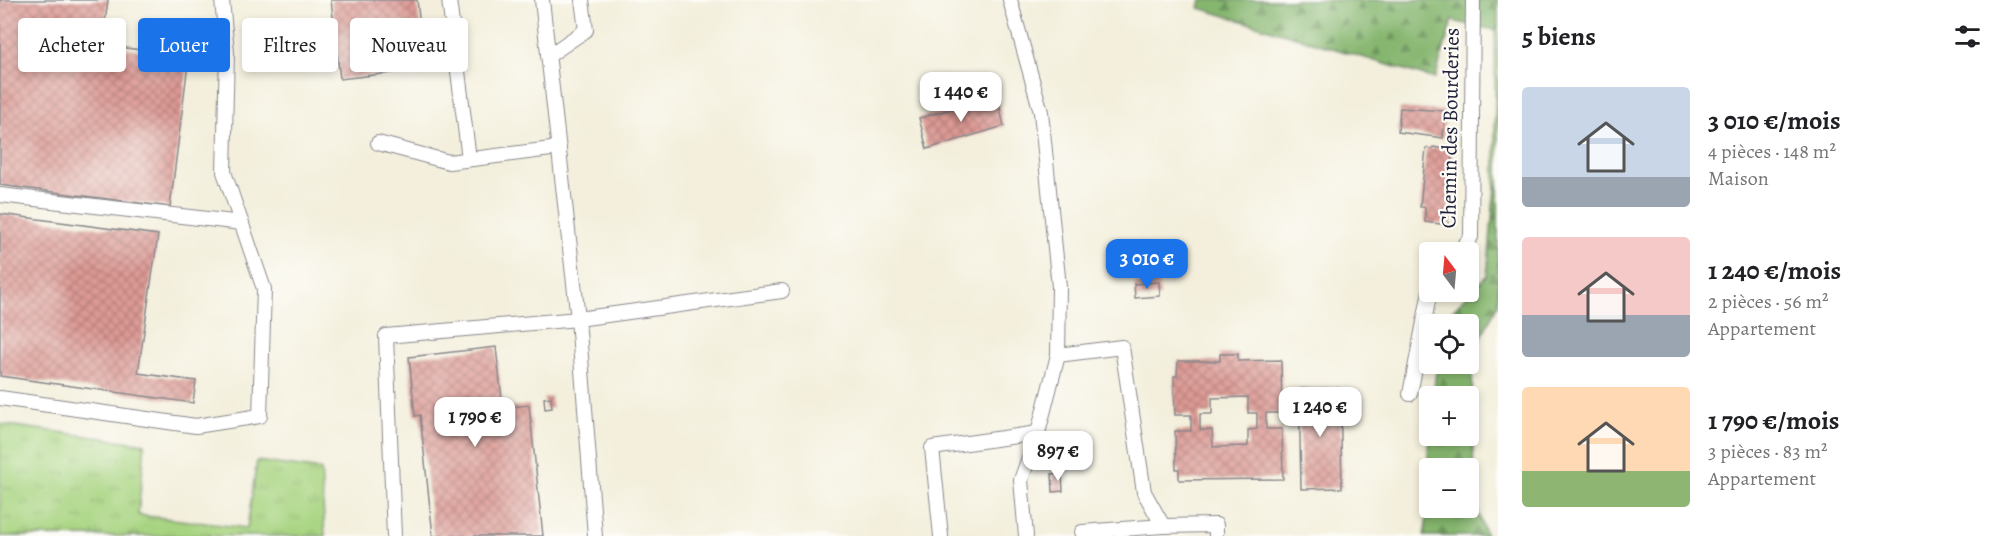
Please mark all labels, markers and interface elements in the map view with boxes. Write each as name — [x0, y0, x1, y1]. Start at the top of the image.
chip: Acheter — [18, 18, 126, 72]
chip: Louer — [138, 18, 230, 72]
chip: Filtres — [242, 18, 338, 72]
chip: Nouveau — [350, 18, 468, 72]
text: 5 biens — [1522, 19, 1596, 54]
icon: filters — [1951, 20, 1984, 53]
street label: Chemin des Bourderies — [1434, 27, 1466, 229]
pin: 1 440 € — [906, 72, 1016, 123]
text: 1 440 € — [934, 78, 988, 105]
text: 3 010 €/mois — [1708, 103, 1841, 138]
icon: home — [1570, 111, 1642, 183]
text: 4 pièces · 148 m² — [1708, 138, 1836, 165]
text: Maison — [1708, 165, 1769, 192]
pin: 3 010 € — [1092, 239, 1202, 290]
north arrow — [1419, 242, 1479, 302]
map controls — [1419, 242, 1479, 518]
text: 3 010 € — [1120, 245, 1174, 272]
text: 1 240 €/mois — [1708, 253, 1841, 288]
icon: home — [1570, 261, 1642, 333]
text: 2 pièces · 56 m² — [1708, 288, 1829, 315]
button: locate — [1419, 314, 1479, 374]
text: Appartement — [1708, 315, 1816, 342]
button: + — [1419, 386, 1479, 446]
pin: 1 240 € — [1265, 387, 1375, 438]
text: 1 240 € — [1293, 393, 1347, 420]
pin: 1 790 € — [420, 397, 530, 448]
text: 1 790 € — [448, 403, 502, 430]
text: 1 790 €/mois — [1708, 403, 1839, 438]
icon: home — [1570, 411, 1642, 483]
pin: 897 € — [1016, 431, 1100, 482]
text: 897 € — [1037, 437, 1079, 464]
text: 3 pièces · 83 m² — [1708, 438, 1828, 465]
button: − — [1419, 458, 1479, 518]
text: Appartement — [1708, 465, 1816, 492]

